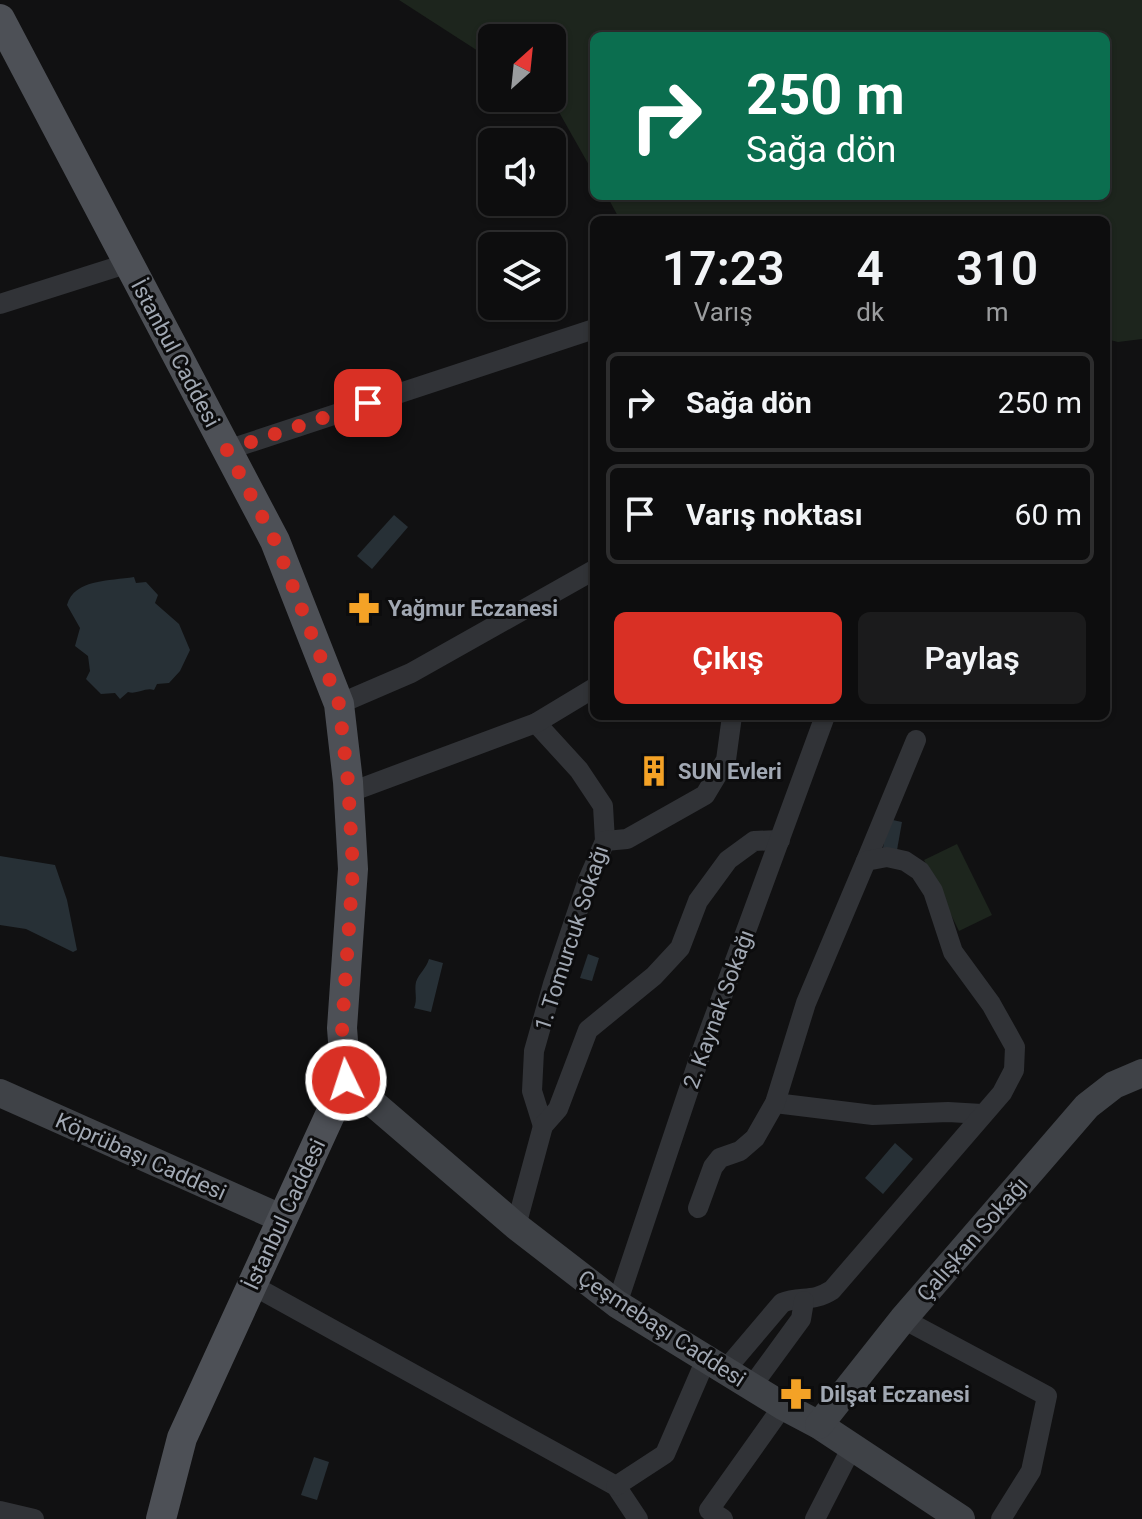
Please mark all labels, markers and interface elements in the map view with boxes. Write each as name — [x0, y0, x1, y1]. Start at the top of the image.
north arrow — [478, 24, 566, 112]
map controls — [478, 24, 566, 320]
text: 250 m — [746, 62, 905, 128]
icon: right — [614, 64, 718, 168]
button: sound — [478, 128, 566, 216]
text: Sağa dön — [746, 129, 896, 171]
button: layers — [478, 232, 566, 320]
text: 17:23 — [662, 240, 785, 297]
text: 4 — [857, 240, 884, 297]
text: 310 — [956, 240, 1038, 297]
street label: İstanbul Caddesi — [126, 275, 225, 431]
text: Varış — [694, 297, 753, 327]
text: dk — [856, 297, 884, 327]
text: m — [986, 297, 1008, 327]
pin — [334, 369, 402, 437]
icon: right — [618, 380, 662, 424]
icon: arrive — [346, 381, 390, 425]
text: Sağa dön — [686, 385, 812, 420]
text: 250 m — [998, 385, 1082, 420]
icon: arrive — [618, 492, 662, 536]
text: Varış noktası — [686, 497, 863, 532]
text: 60 m — [1015, 497, 1082, 532]
pharmacy icon: Yağmur Eczanesi — [347, 591, 381, 625]
place label: Yağmur Eczanesi — [388, 596, 558, 621]
button: Çıkış — [614, 612, 842, 704]
button: Paylaş — [858, 612, 1086, 704]
building icon: SUN Evleri — [637, 754, 671, 788]
place label: SUN Evleri — [678, 759, 782, 784]
street label: 1. Tomurcuk Sokağı — [530, 842, 613, 1034]
street label: 2. Kaynak Sokağı — [678, 926, 759, 1092]
position arrow — [304, 1038, 388, 1122]
street label: Köprübaşı Caddesi — [52, 1108, 230, 1205]
street label: İstanbul Caddesi — [239, 1135, 330, 1294]
street label: Çalışkan Sokağı — [912, 1172, 1033, 1306]
street label: Çeşmebaşı Caddesi — [573, 1265, 750, 1392]
pharmacy icon: Dilşat Eczanesi — [779, 1377, 813, 1411]
place label: Dilşat Eczanesi — [820, 1382, 970, 1407]

